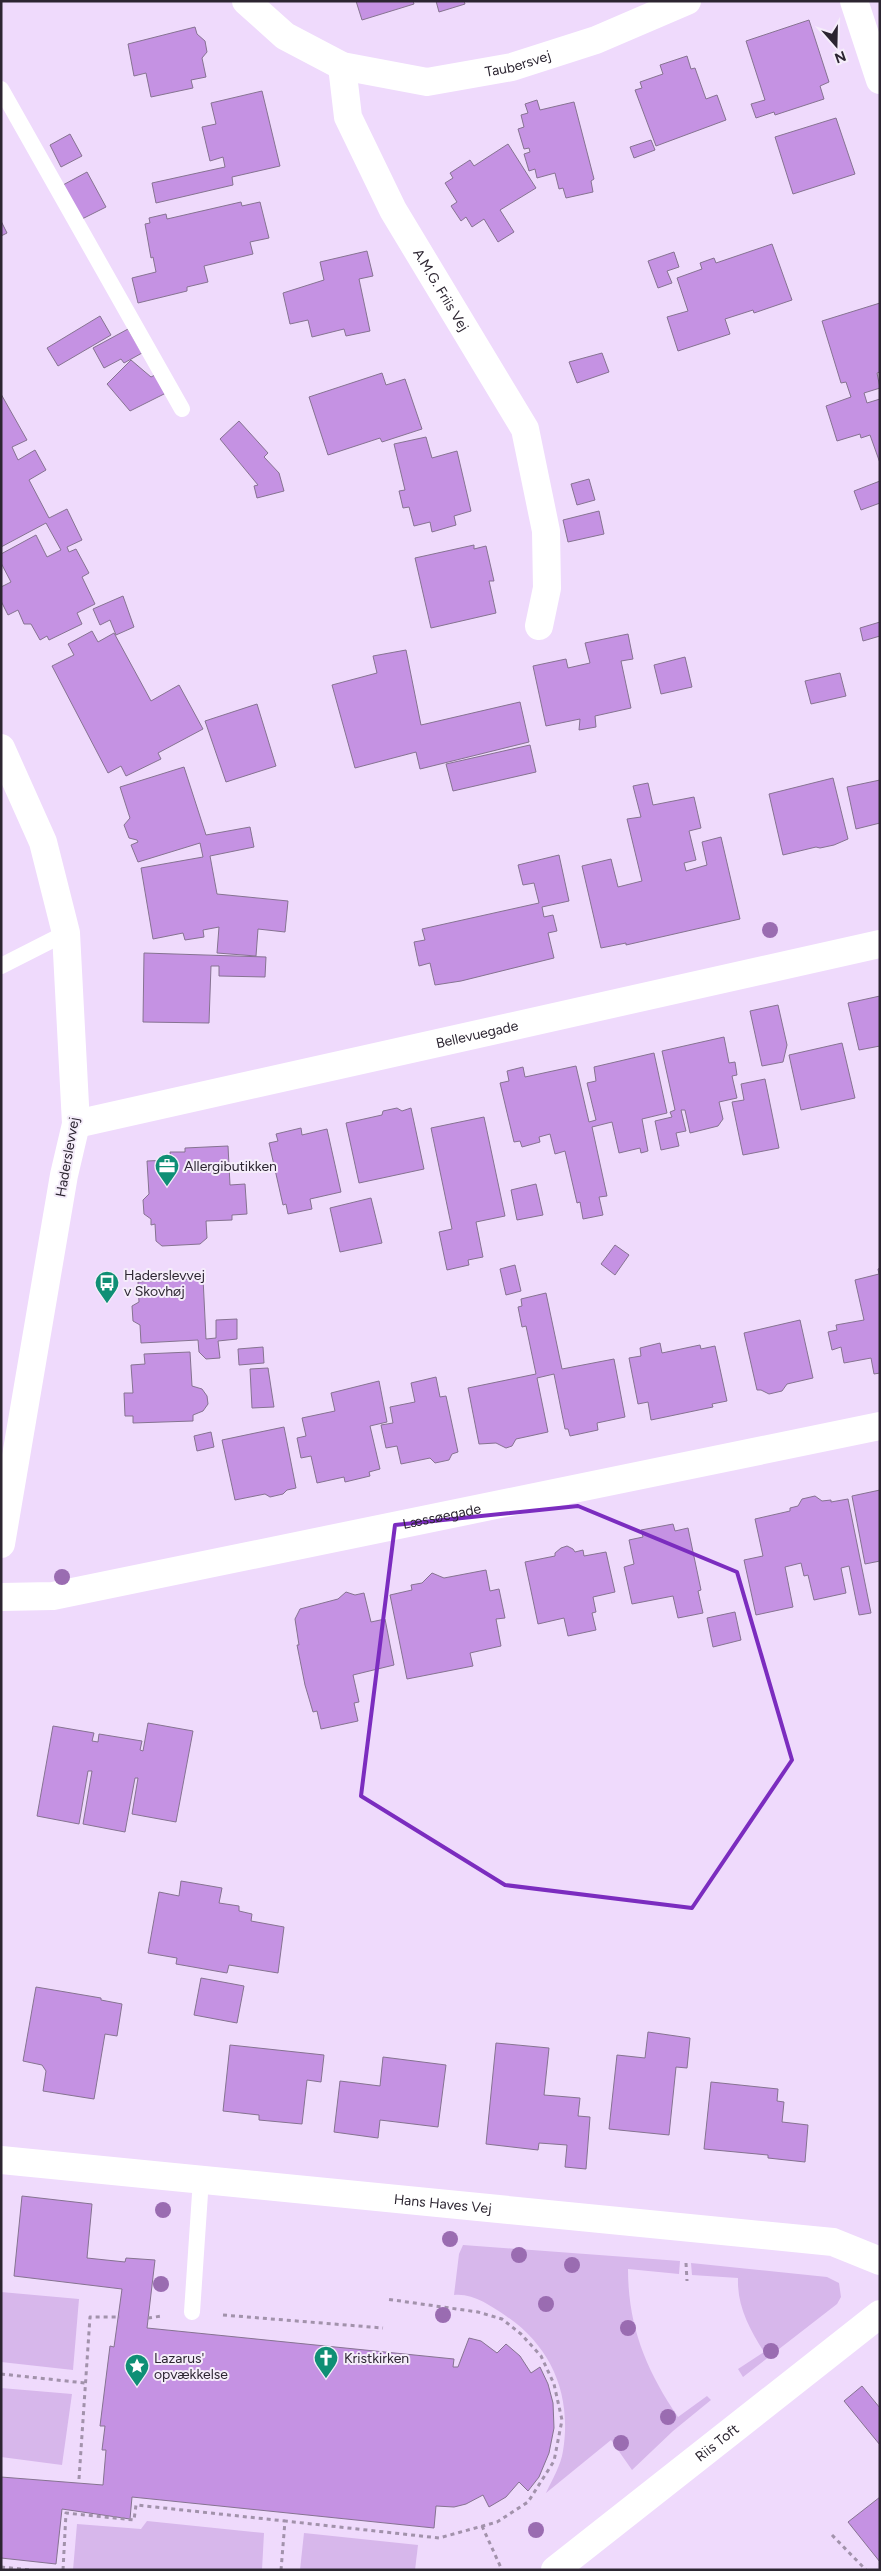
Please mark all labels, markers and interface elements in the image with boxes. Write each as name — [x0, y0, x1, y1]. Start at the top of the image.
north arrow — [811, 20, 861, 70]
street label: Taubersvej — [484, 47, 553, 81]
text: N — [832, 47, 848, 67]
street label: A.M.G. Friis Vej — [409, 246, 472, 335]
street label: Bellevuegade — [434, 1017, 520, 1052]
street label: Haderslevvej — [52, 1116, 83, 1199]
office icon: Allergibutikken — [154, 1153, 180, 1187]
place label: Allergibutikken — [184, 1158, 277, 1175]
place label: Haderslevvej v Skovhøj — [124, 1267, 205, 1300]
bus stop icon: Haderslevvej v Skovhøj — [94, 1270, 120, 1304]
street label: Læssøegade — [401, 1500, 483, 1533]
street label: Hans Haves Vej — [393, 2191, 493, 2217]
church icon: Kristkirken — [313, 2345, 339, 2379]
place label: Lazarus' opvækkelse — [154, 2350, 228, 2383]
place label: Kristkirken — [344, 2350, 409, 2367]
place icon: Lazarus' opvækkelse — [124, 2353, 150, 2387]
street label: Riis Toft — [692, 2421, 742, 2465]

